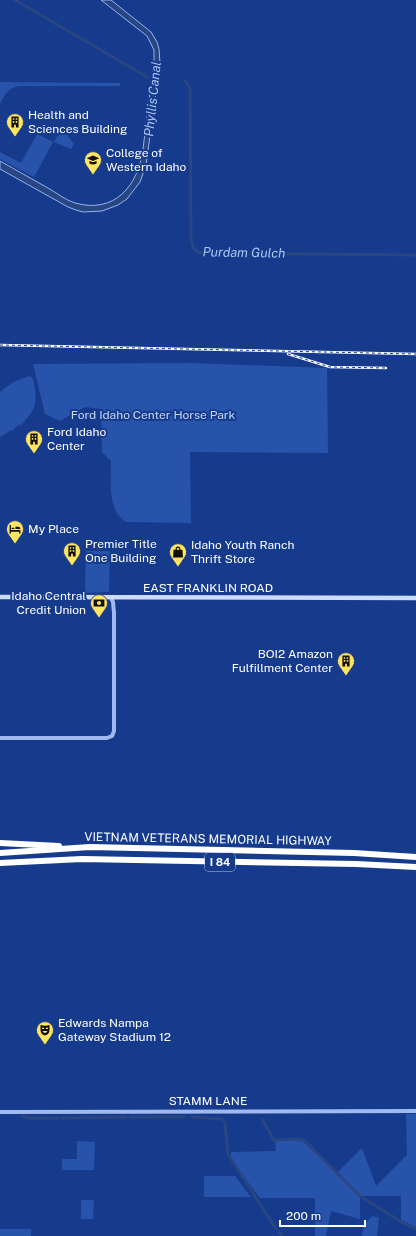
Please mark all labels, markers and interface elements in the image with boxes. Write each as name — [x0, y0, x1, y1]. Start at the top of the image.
water label: Phyllis Canal — [141, 61, 164, 137]
place label: Health and Sciences Building — [28, 108, 128, 136]
building icon: Health and Sciences Building — [5, 112, 25, 137]
place label: College of Western Idaho — [106, 146, 186, 174]
school or university icon: College of Western Idaho — [83, 150, 103, 175]
water label: Purdam Gulch — [203, 244, 285, 261]
park label: Ford Idaho Center Horse Park — [71, 408, 236, 422]
place label: Ford Idaho Center — [47, 425, 106, 453]
building icon: Ford Idaho Center — [24, 429, 44, 454]
hotel icon: My Place — [5, 519, 25, 544]
place label: My Place — [28, 522, 79, 536]
place label: Premier Title One Building — [85, 537, 157, 565]
place label: Idaho Youth Ranch Thrift Store — [191, 538, 294, 566]
building icon: Premier Title One Building — [62, 541, 82, 566]
shop icon: Idaho Youth Ranch Thrift Store — [168, 542, 188, 567]
street label: EAST FRANKLIN ROAD — [143, 581, 273, 595]
place label: Idaho Central Credit Union — [11, 589, 86, 617]
bank icon: Idaho Central Credit Union — [89, 593, 109, 618]
place label: BOI2 Amazon Fulfillment Center — [232, 647, 333, 675]
building icon: BOI2 Amazon Fulfillment Center — [336, 651, 356, 676]
street label: VIETNAM VETERANS MEMORIAL HIGHWAY — [84, 830, 332, 848]
road number: I 84 — [205, 853, 235, 871]
place label: Edwards Nampa Gateway Stadium 12 — [58, 1016, 171, 1044]
theatre icon: Edwards Nampa Gateway Stadium 12 — [35, 1020, 55, 1045]
street label: STAMM LANE — [169, 1094, 247, 1108]
scale bar — [280, 1202, 365, 1228]
text: 200 m — [286, 1209, 321, 1223]

